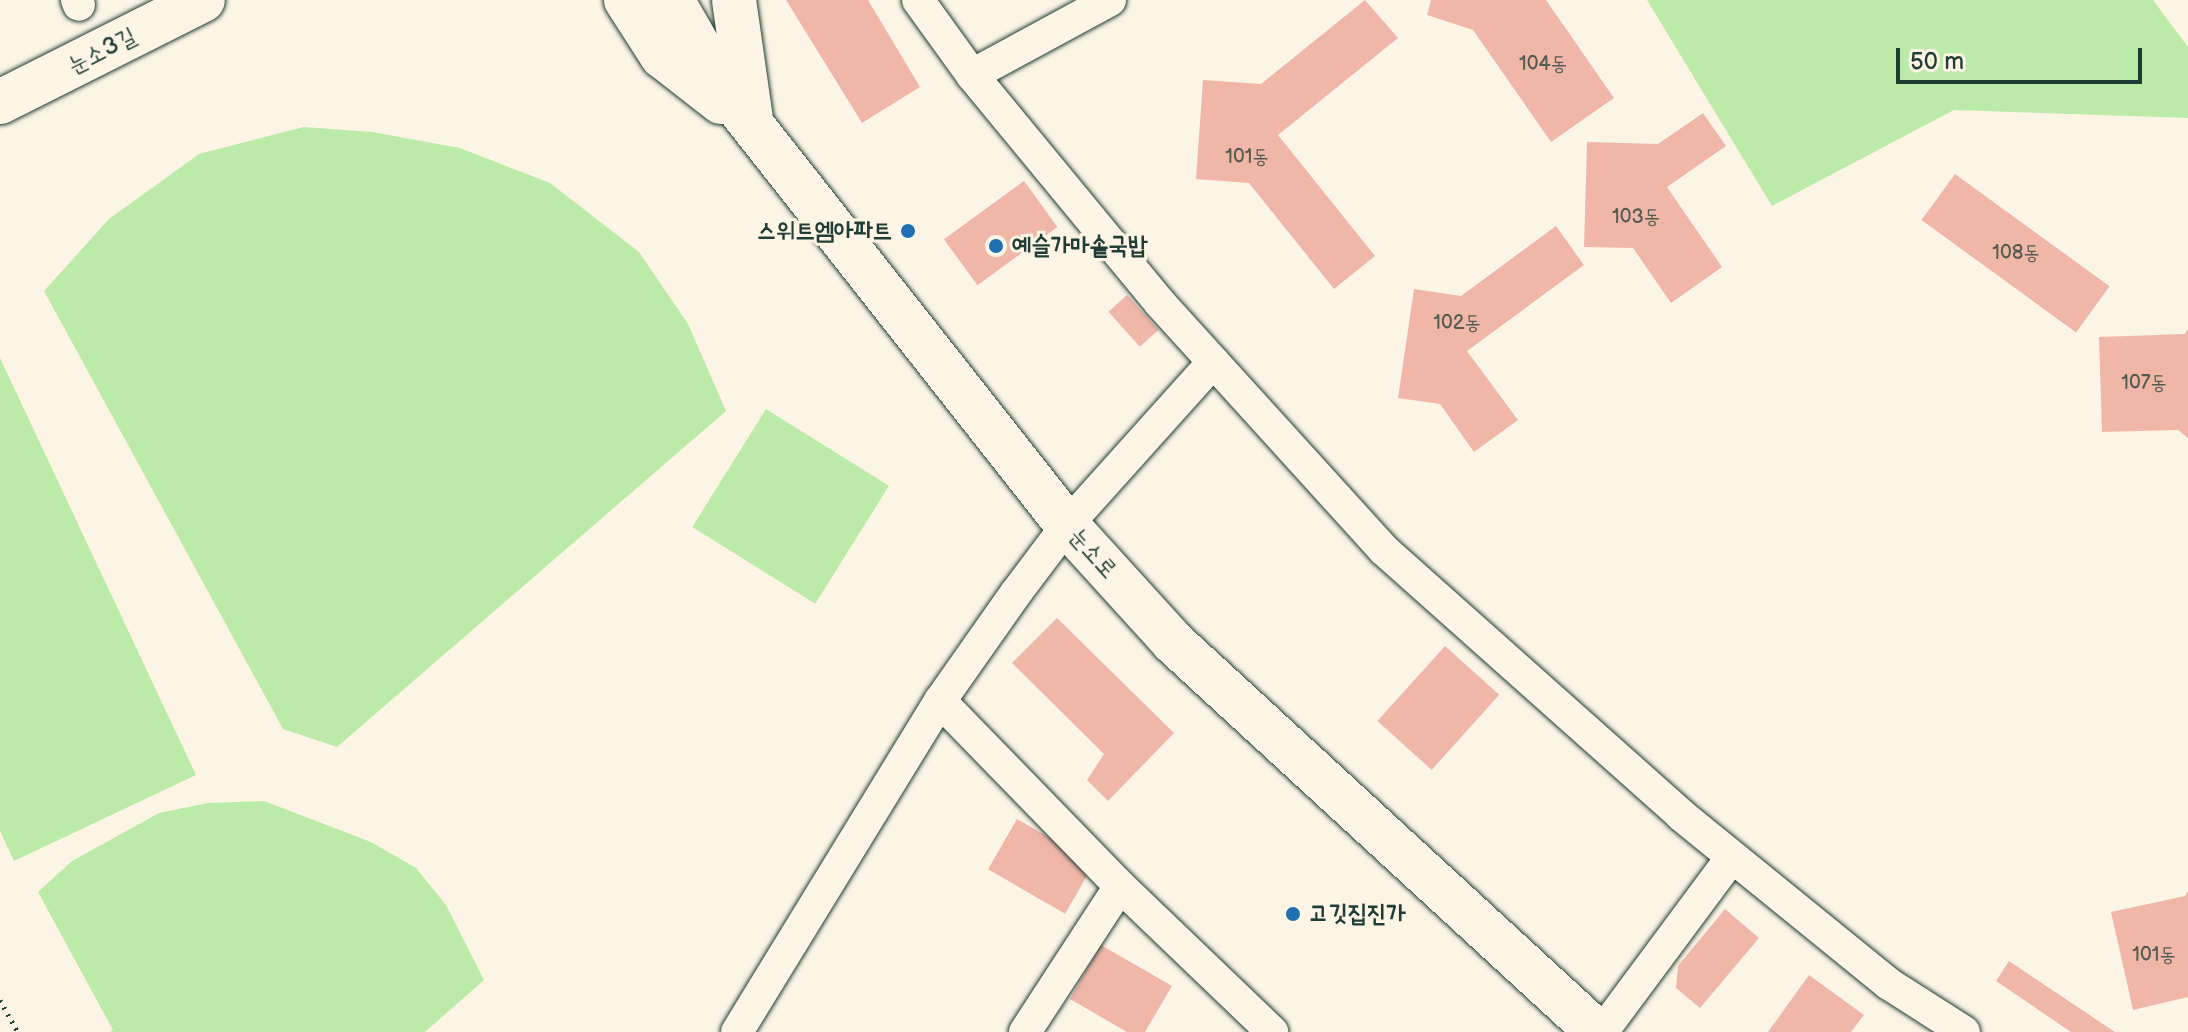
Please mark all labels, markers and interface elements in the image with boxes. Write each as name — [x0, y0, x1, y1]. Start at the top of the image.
street label: 눈소3길 — [63, 22, 141, 80]
scale bar — [1900, 32, 2146, 82]
text: 50 m — [1910, 47, 1964, 76]
house number: 104동 — [1519, 52, 1567, 76]
house number: 101동 — [1225, 145, 1269, 169]
house number: 103동 — [1612, 205, 1660, 229]
place label: 스위트엠아파트 — [757, 217, 892, 245]
marker: 스위트엠아파트 — [899, 222, 917, 240]
place label: 예슬가마솥국밥 — [1012, 232, 1147, 260]
marker: 예슬가마솥국밥 — [987, 237, 1005, 255]
house number: 108동 — [1992, 241, 2040, 265]
house number: 102동 — [1433, 311, 1481, 335]
house number: 107동 — [2121, 371, 2167, 395]
street label: 눈소로 — [1063, 522, 1123, 584]
place label: 고깃집진가 — [1309, 900, 1406, 928]
marker: 고깃집진가 — [1284, 905, 1302, 923]
house number: 101동 — [2132, 943, 2176, 967]

